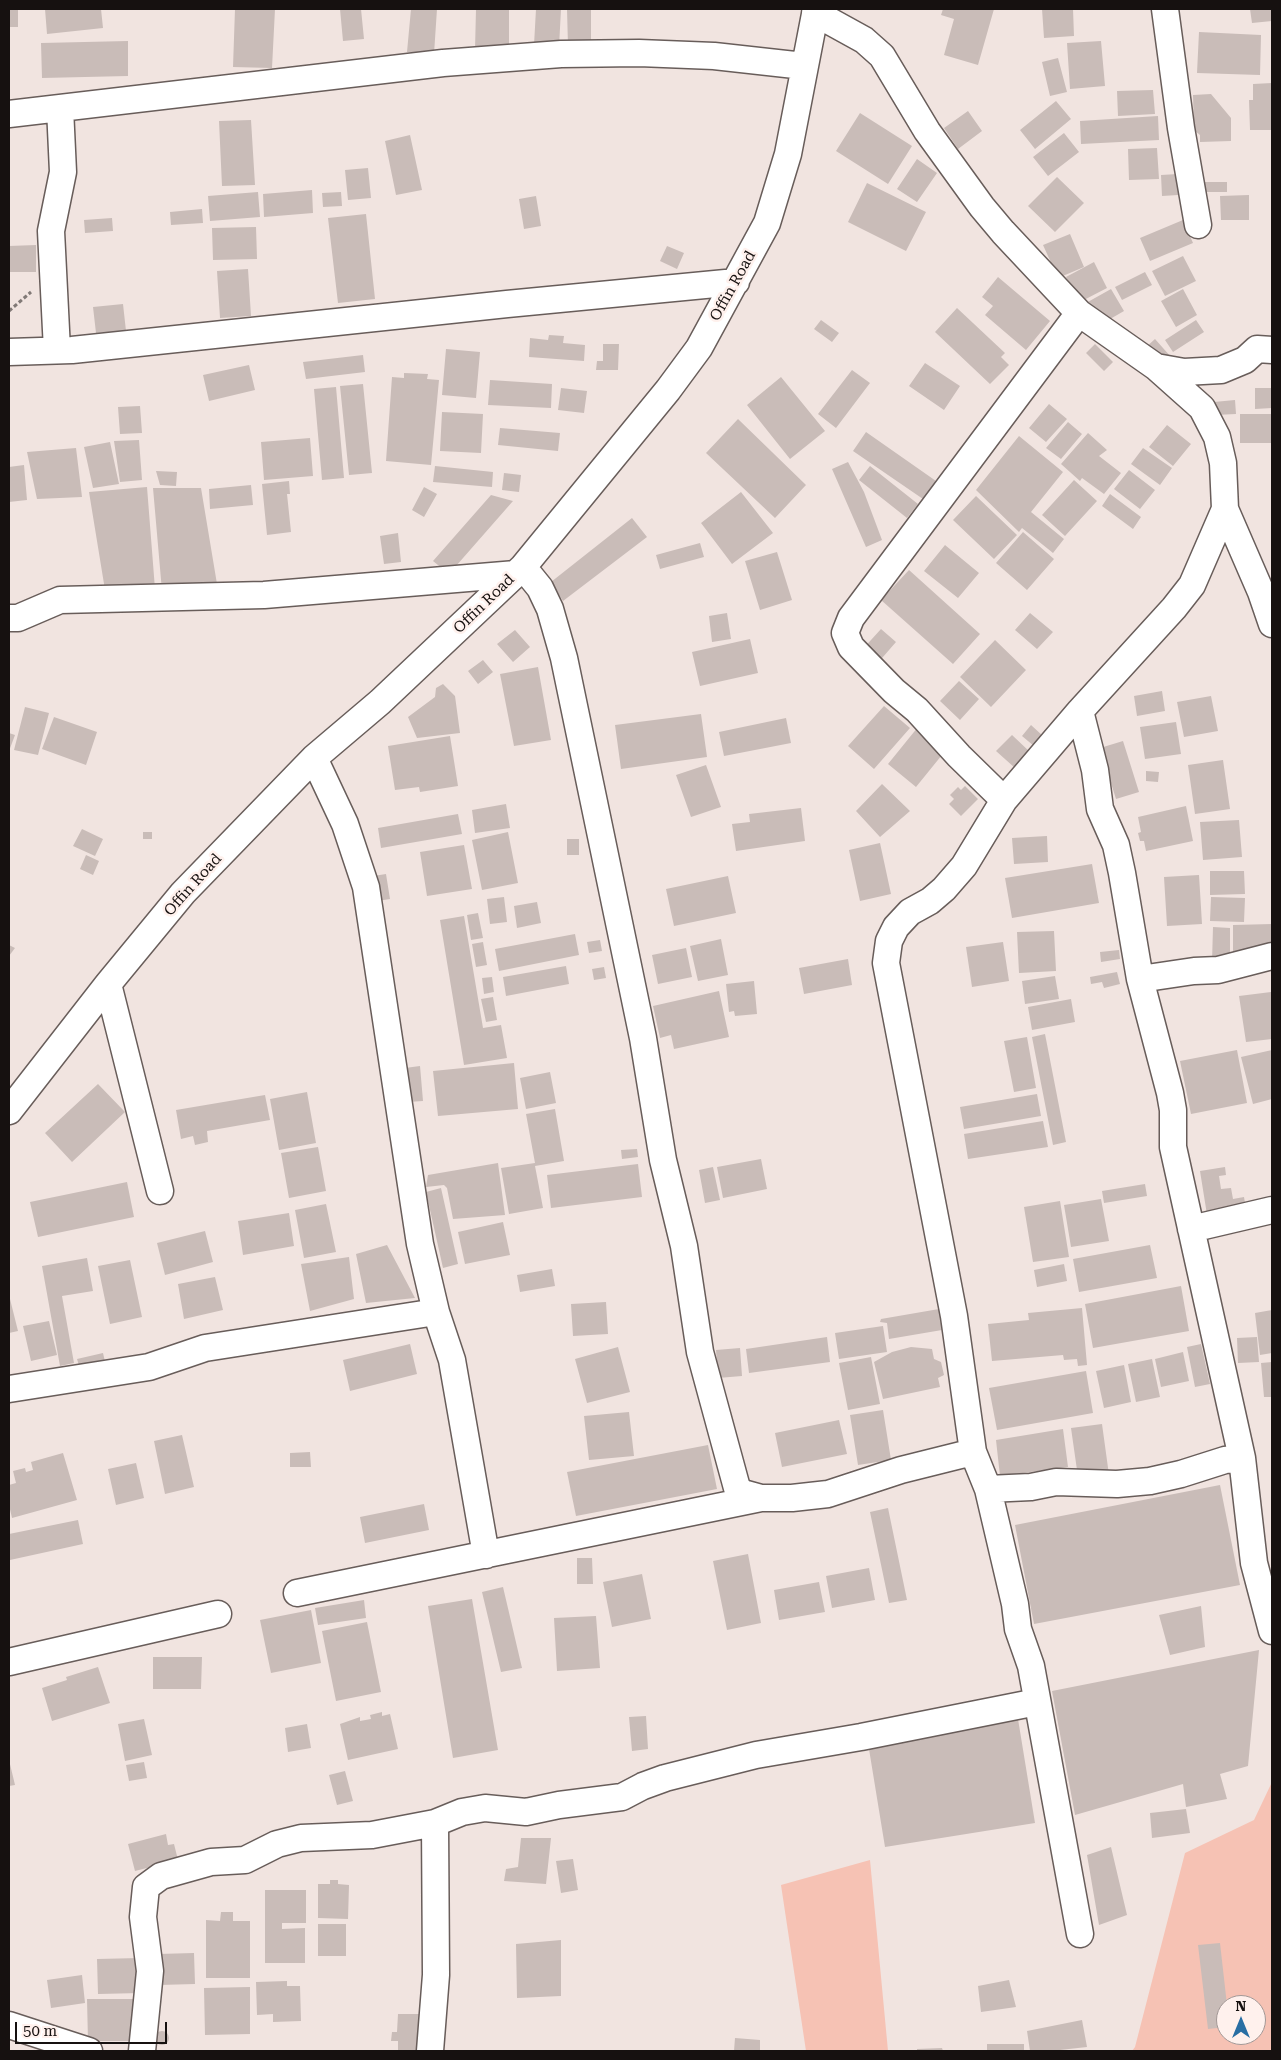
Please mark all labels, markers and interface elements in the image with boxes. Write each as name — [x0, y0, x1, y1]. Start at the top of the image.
street label: Offin Road — [706, 248, 760, 324]
street label: Offin Road — [450, 571, 518, 637]
street label: Offin Road — [160, 850, 226, 920]
north arrow — [1216, 1995, 1266, 2045]
text: N — [1236, 1998, 1246, 2014]
scale bar — [18, 2012, 170, 2044]
text: 50 m — [23, 2022, 57, 2040]

